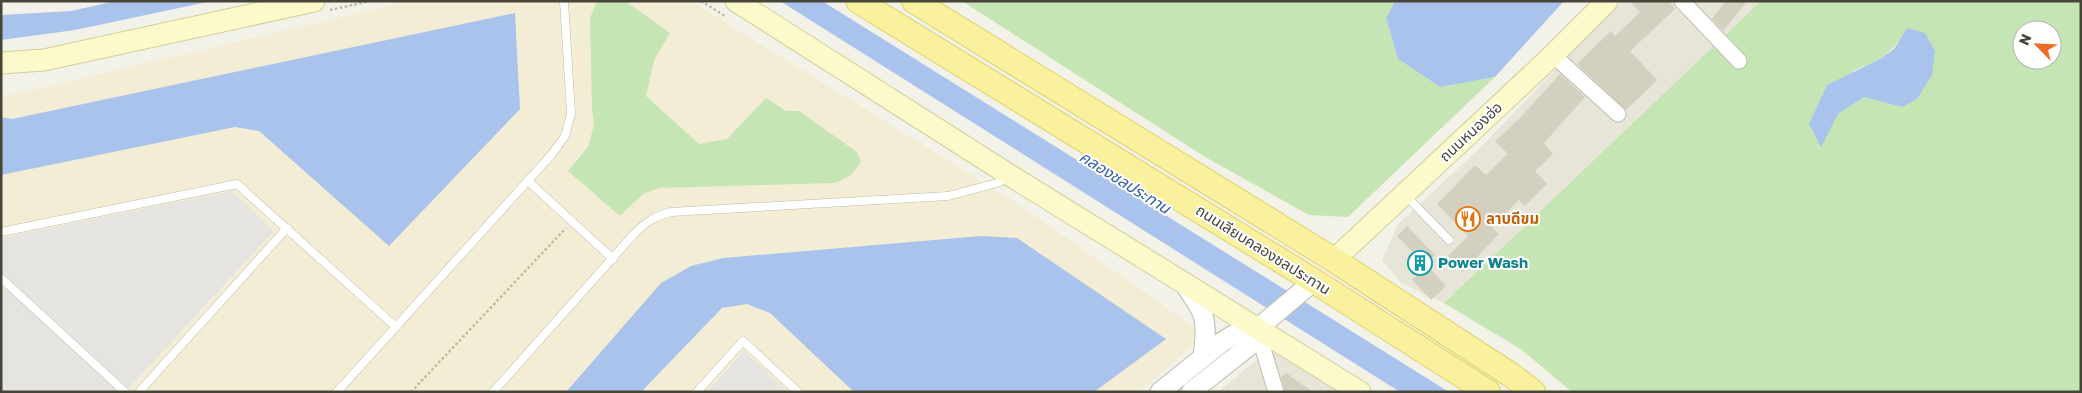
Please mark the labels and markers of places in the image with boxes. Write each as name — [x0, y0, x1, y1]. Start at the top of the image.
restaurant icon: ลาบดีขม — [1455, 206, 1481, 232]
place label: ลาบดีขม — [1486, 209, 1539, 227]
building icon: Power Wash — [1407, 250, 1433, 276]
place label: Power Wash — [1438, 253, 1528, 271]

